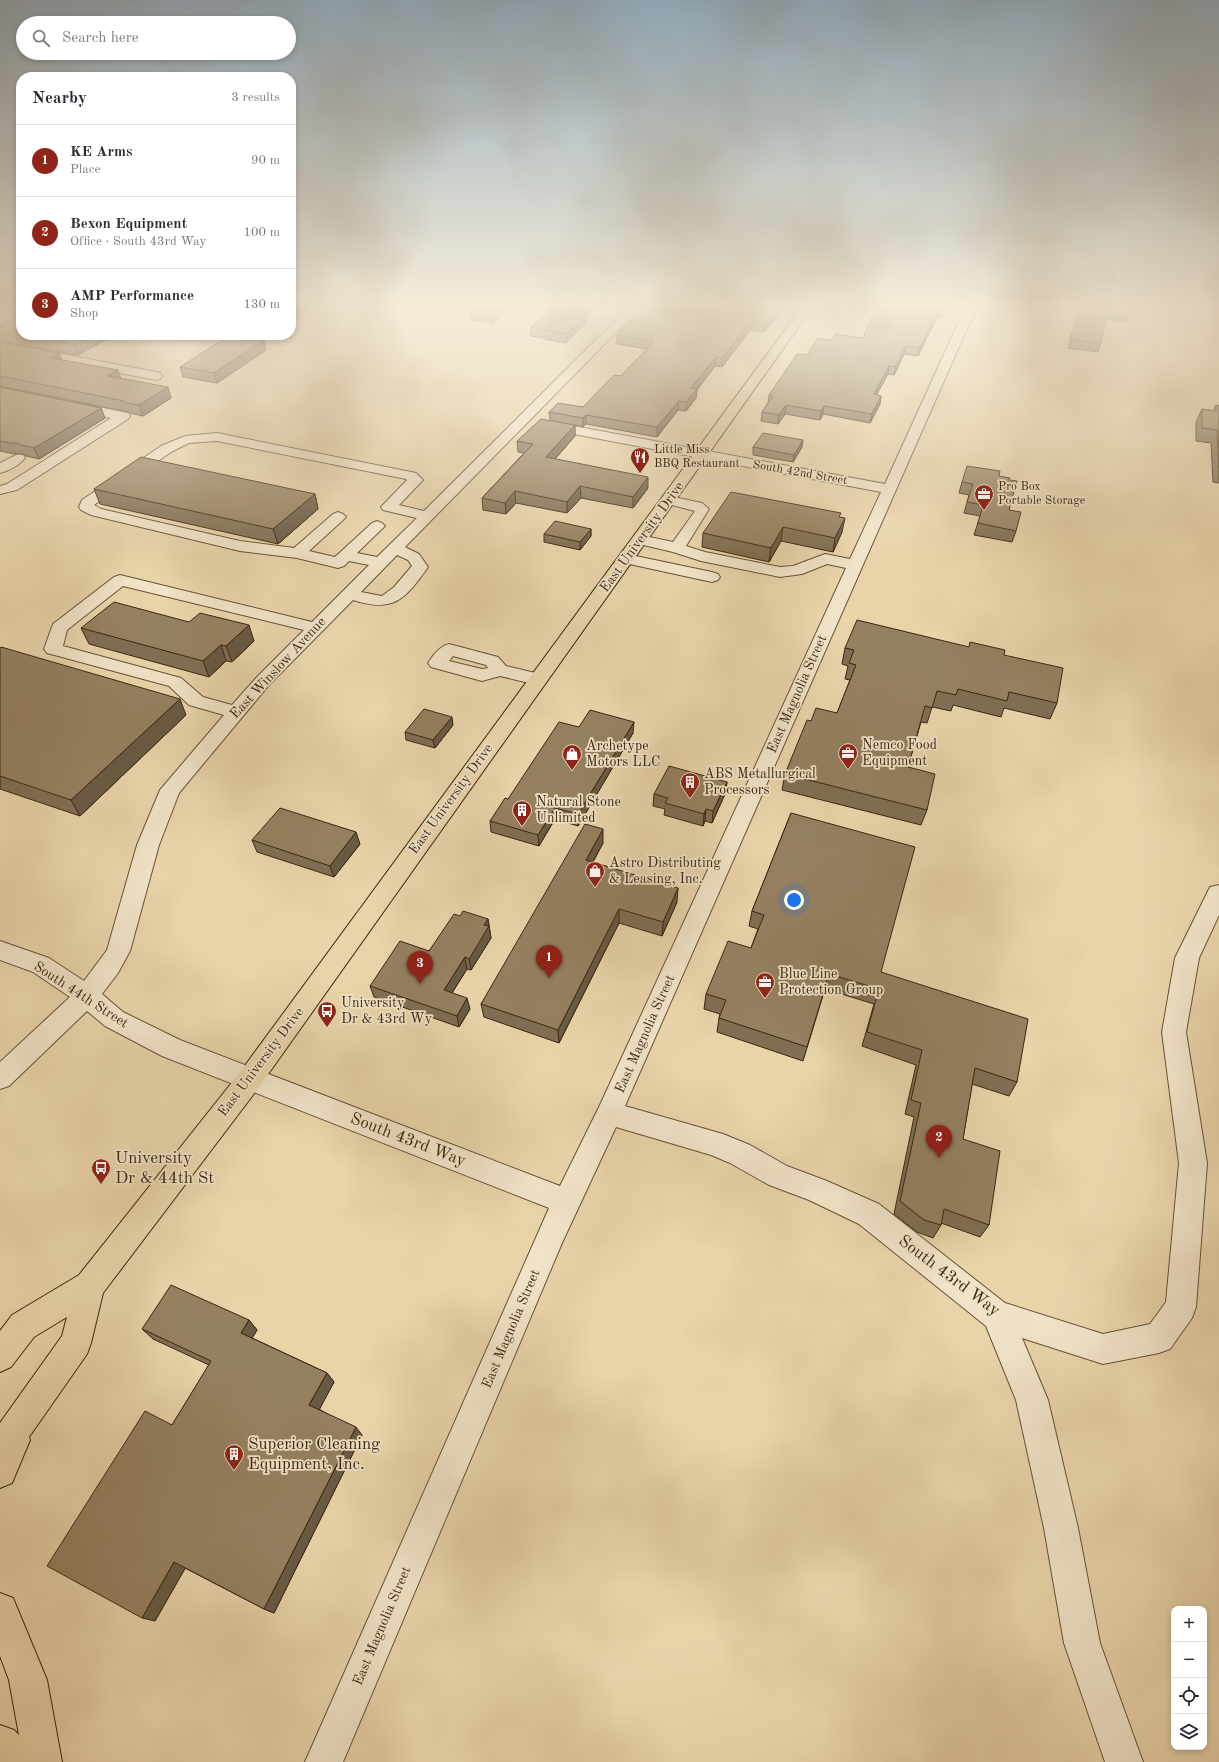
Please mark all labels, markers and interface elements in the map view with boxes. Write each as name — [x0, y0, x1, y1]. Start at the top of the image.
search box — [16, 16, 296, 60]
icon: search — [30, 27, 52, 49]
text: Search here — [62, 31, 139, 46]
text: Nearby — [32, 90, 87, 107]
text: 3 results — [231, 91, 280, 104]
text: KE Arms — [70, 145, 132, 160]
text: 1 — [41, 154, 49, 167]
text: 90 m — [251, 154, 280, 167]
text: Place — [70, 163, 100, 176]
text: Bexon Equipment — [70, 217, 187, 232]
text: 2 — [41, 226, 49, 239]
text: 100 m — [243, 226, 280, 239]
text: Office · South 43rd Way — [70, 235, 206, 248]
text: AMP Performance — [70, 289, 194, 304]
text: 3 — [41, 298, 49, 311]
text: 130 m — [243, 298, 280, 311]
text: Shop — [70, 307, 98, 320]
place label: Little Miss BBQ Restaurant — [654, 444, 740, 470]
restaurant icon: Little Miss BBQ Restaurant — [629, 446, 651, 474]
street label: South 42nd Street — [752, 459, 848, 487]
street label: East University Drive — [597, 479, 687, 595]
place label: Pro Box Portable Storage — [998, 481, 1086, 507]
office icon: Pro Box Portable Storage — [973, 483, 995, 511]
street label: East Winslow Avenue — [228, 615, 328, 721]
street label: East Magnolia Street — [765, 633, 829, 755]
place label: Nemco Food Equipment — [862, 738, 937, 768]
place label: Archetype Motors LLC — [586, 739, 660, 769]
street label: East University Drive — [406, 741, 496, 857]
office icon: Nemco Food Equipment — [837, 742, 859, 770]
shop icon: Archetype Motors LLC — [561, 743, 583, 771]
place label: ABS Metallurgical Processors — [704, 767, 816, 797]
building icon: ABS Metallurgical Processors — [679, 771, 701, 799]
place label: Natural Stone Unlimited — [536, 795, 621, 825]
building icon: Natural Stone Unlimited — [511, 799, 533, 827]
place label: Astro Distributing & Leasing, Inc. — [609, 856, 721, 886]
shop icon: Astro Distributing & Leasing, Inc. — [584, 860, 606, 888]
your location — [784, 890, 804, 910]
pin: 1 — [536, 945, 562, 978]
pin: 3 — [407, 951, 433, 984]
street label: South 44th Street — [31, 959, 131, 1031]
place label: Blue Line Protection Group — [779, 967, 883, 997]
office icon: Blue Line Protection Group — [754, 971, 776, 999]
street label: East Magnolia Street — [613, 973, 677, 1095]
place label: University Dr & 43rd Wy — [341, 996, 433, 1026]
bus stop icon: University Dr & 43rd Wy — [316, 1000, 338, 1028]
street label: East University Drive — [216, 1005, 306, 1119]
street label: South 43rd Way — [348, 1110, 468, 1170]
pin: 2 — [926, 1125, 952, 1158]
place label: University Dr & 44th St — [115, 1150, 214, 1187]
bus stop icon: University Dr & 44th St — [90, 1157, 112, 1185]
street label: South 43rd Way — [895, 1232, 1003, 1320]
street label: East Magnolia Street — [480, 1267, 542, 1391]
place label: Superior Cleaning Equipment, Inc. — [248, 1436, 380, 1473]
building icon: Superior Cleaning Equipment, Inc. — [223, 1443, 245, 1471]
street label: East Magnolia Street — [351, 1564, 413, 1688]
map controls — [1171, 1606, 1207, 1750]
button: + — [1171, 1606, 1207, 1642]
button: − — [1171, 1642, 1207, 1678]
button: locate — [1171, 1678, 1207, 1714]
button: layers — [1171, 1714, 1207, 1750]

